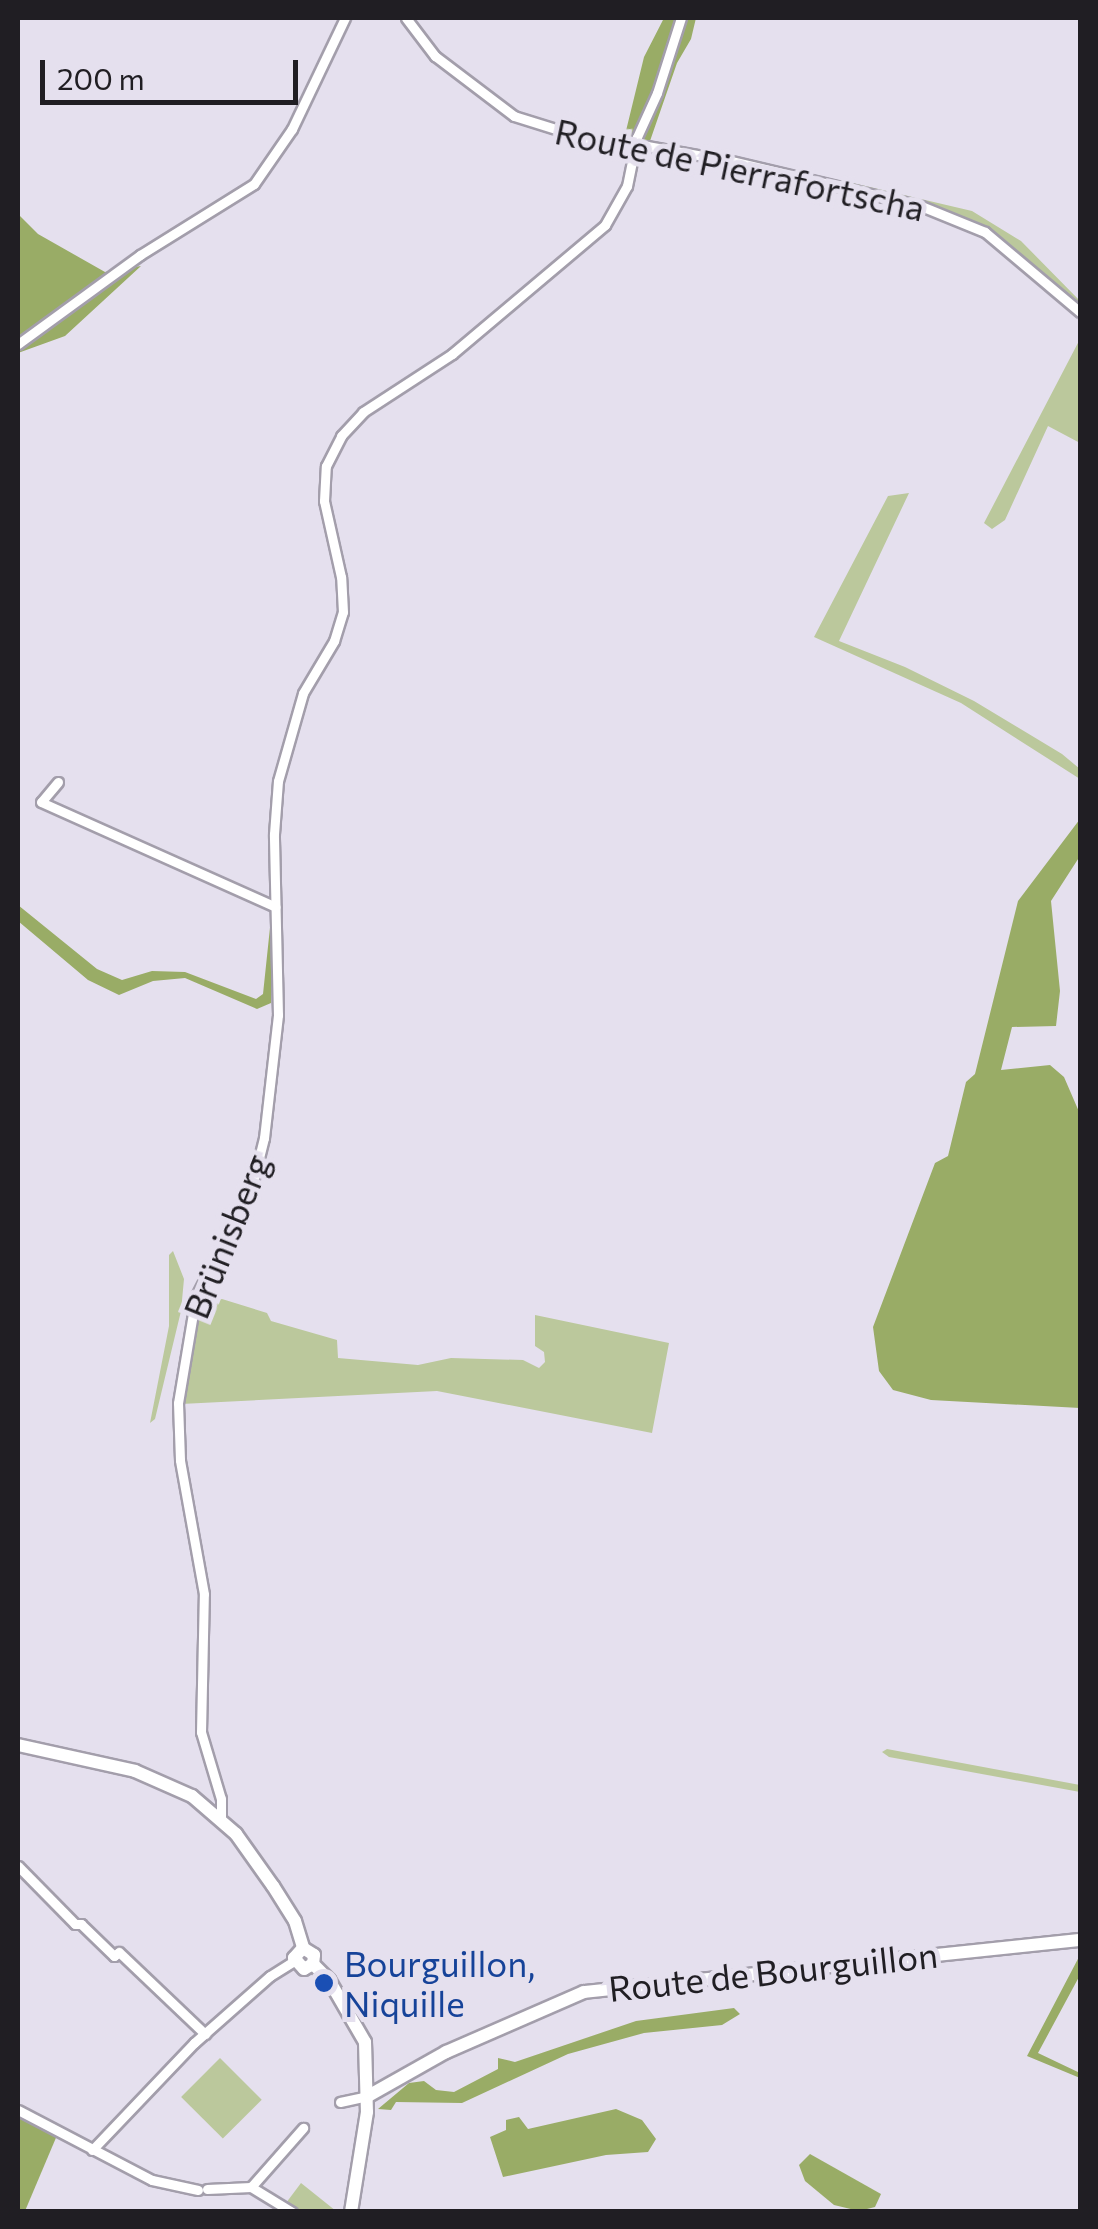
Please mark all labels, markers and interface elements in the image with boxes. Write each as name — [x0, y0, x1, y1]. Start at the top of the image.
scale bar — [45, 40, 302, 102]
text: 200 m — [57, 59, 145, 96]
street label: Route de Pierrafortscha — [551, 109, 929, 229]
street label: Brünisberg — [174, 1148, 278, 1324]
street label: Route de Bourguillon — [606, 1933, 940, 2009]
place label: Bourguillon, Niquille — [344, 1942, 535, 2024]
marker: Bourguillon, Niquille — [313, 1972, 335, 1994]

